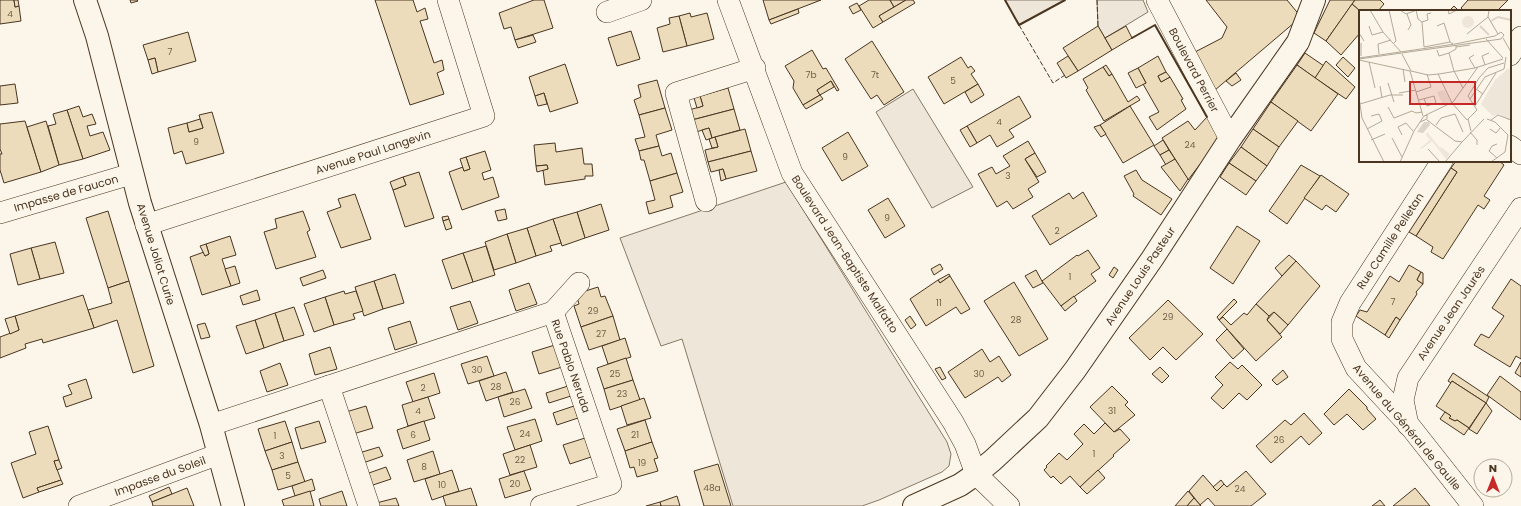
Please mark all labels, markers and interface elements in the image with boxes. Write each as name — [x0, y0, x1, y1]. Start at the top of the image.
house number: 4 — [7, 8, 13, 20]
inset map — [1359, 10, 1511, 162]
street label: Boulevard Perrier — [1165, 25, 1223, 115]
house number: 7 — [168, 46, 173, 58]
house number: 7b — [806, 69, 817, 81]
house number: 7t — [871, 69, 879, 81]
house number: 5 — [950, 75, 956, 87]
house number: 4 — [996, 116, 1002, 128]
street label: Avenue Paul Langevin — [313, 126, 433, 178]
house number: 9 — [193, 136, 199, 148]
house number: 24 — [1185, 139, 1196, 151]
house number: 9 — [842, 151, 848, 163]
street label: Impasse de Faucon — [12, 170, 120, 216]
house number: 3 — [1005, 170, 1011, 182]
street label: Boulevard Jean-Baptiste Malfatto — [788, 172, 902, 336]
street label: Rue Camille Pelletan — [1353, 189, 1427, 293]
street label: Avenue Joliot Curie — [133, 201, 179, 307]
house number: 9 — [884, 212, 890, 224]
street label: Avenue Louis Pasteur — [1101, 223, 1179, 329]
house number: 2 — [1054, 225, 1060, 237]
street label: Avenue Jean Jaurès — [1413, 262, 1489, 364]
house number: 1 — [1069, 271, 1072, 283]
house number: 7 — [1391, 296, 1396, 308]
house number: 11 — [936, 297, 942, 309]
house number: 29 — [588, 305, 599, 317]
house number: 29 — [1163, 311, 1174, 323]
house number: 28 — [1011, 314, 1022, 326]
street label: Rue Pablo Neruda — [547, 317, 595, 415]
house number: 27 — [596, 328, 606, 340]
street label: Avenue du Général de Gaulle — [1349, 360, 1465, 494]
house number: 30 — [472, 364, 483, 376]
house number: 25 — [610, 368, 621, 380]
house number: 30 — [974, 368, 985, 380]
house number: 28 — [491, 381, 502, 393]
house number: 2 — [420, 382, 426, 394]
house number: 23 — [617, 388, 627, 400]
house number: 26 — [510, 396, 521, 408]
house number: 4 — [415, 405, 421, 417]
house number: 31 — [1108, 405, 1116, 417]
house number: 24 — [520, 428, 531, 440]
house number: 6 — [410, 429, 416, 441]
house number: 21 — [631, 429, 639, 441]
house number: 1 — [274, 430, 277, 442]
house number: 26 — [1274, 434, 1285, 446]
house number: 1 — [1093, 448, 1096, 460]
house number: 3 — [279, 450, 285, 462]
street label: Impasse du Soleil — [112, 452, 208, 500]
house number: 22 — [515, 454, 525, 466]
house number: 19 — [638, 457, 647, 469]
north arrow — [1473, 458, 1513, 498]
text: N — [1489, 460, 1497, 476]
house number: 8 — [421, 461, 427, 473]
house number: 5 — [285, 470, 291, 482]
house number: 20 — [510, 478, 521, 490]
house number: 10 — [438, 479, 447, 491]
house number: 48a — [703, 482, 721, 494]
house number: 24 — [1235, 483, 1246, 495]

